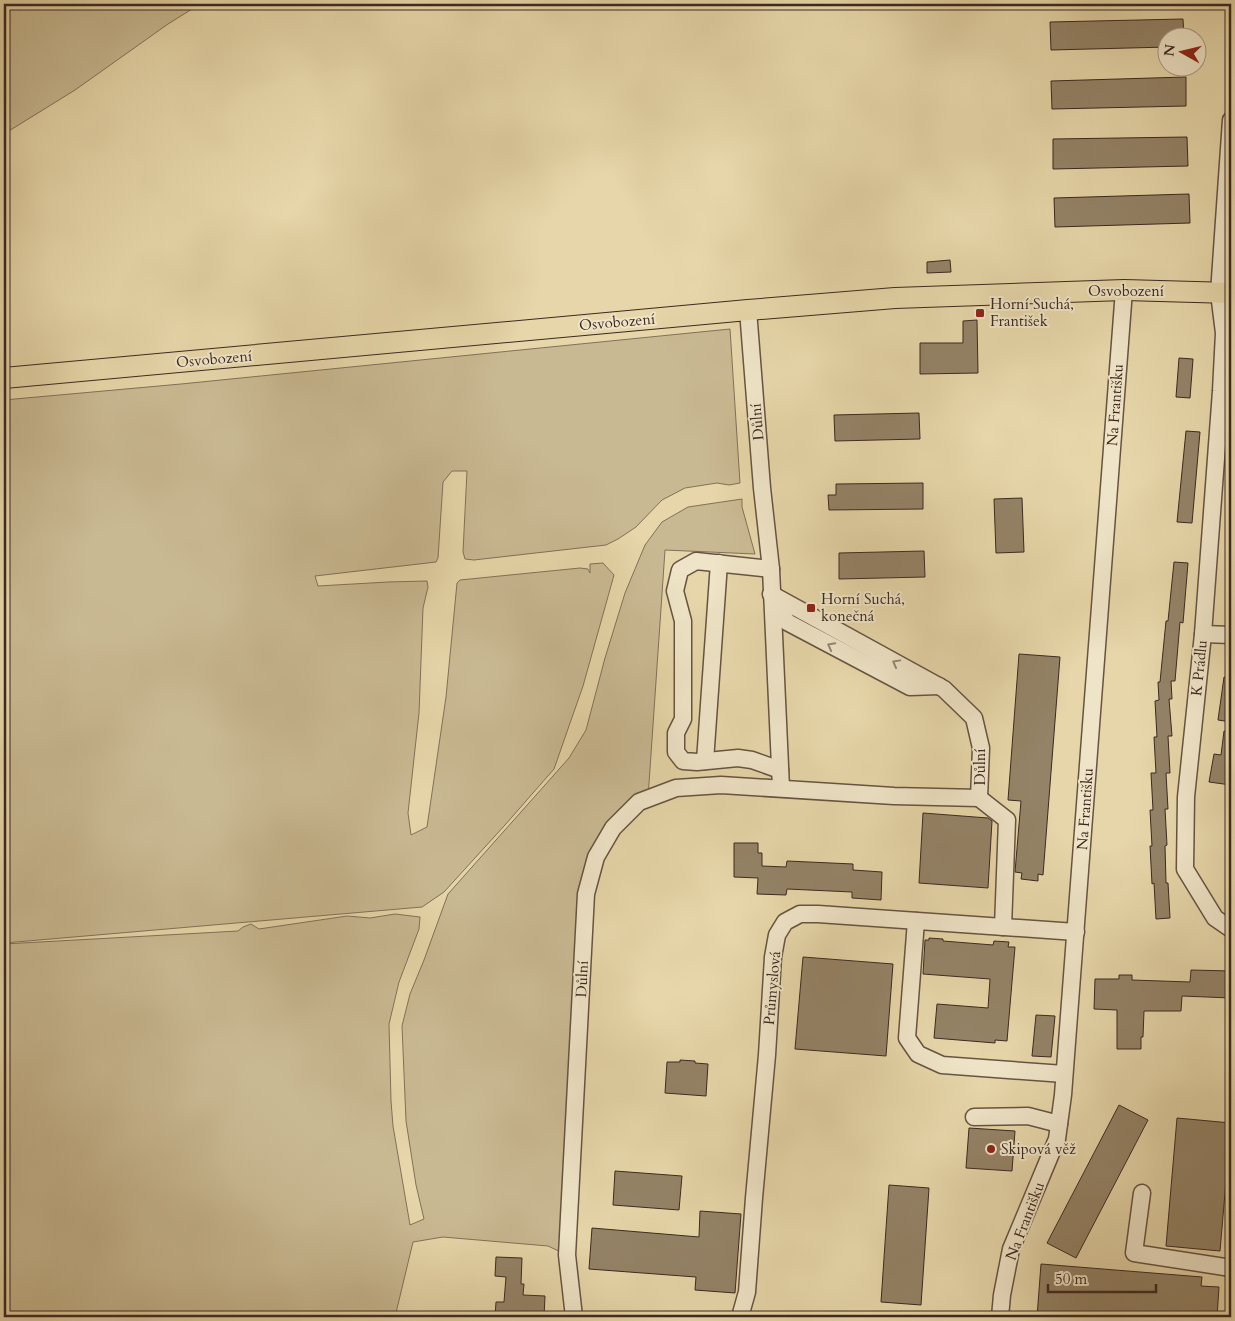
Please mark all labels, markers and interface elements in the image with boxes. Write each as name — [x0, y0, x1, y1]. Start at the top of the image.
north arrow — [1158, 28, 1208, 78]
text: N — [1159, 43, 1180, 58]
street label: Osvobození — [1088, 281, 1164, 301]
place label: Horní Suchá, František — [990, 294, 1074, 331]
marker: Horní Suchá, František — [974, 307, 986, 319]
street label: Osvobození — [578, 309, 656, 335]
street label: Osvobození — [175, 346, 253, 372]
street label: Na Františku — [1102, 363, 1128, 447]
street label: Důlní — [745, 403, 769, 441]
place label: Horní Suchá, konečná — [821, 589, 905, 626]
marker: Horní Suchá, konečná — [805, 602, 817, 614]
street label: K Prádlu — [1186, 639, 1212, 697]
one-way arrow — [827, 642, 836, 652]
one-way arrow — [892, 659, 901, 669]
street label: Důlní — [970, 749, 990, 785]
street label: Na Františku — [1072, 767, 1098, 851]
street label: Průmyslová — [759, 950, 785, 1026]
street label: Důlní — [571, 960, 593, 998]
place label: Skipová věž — [1001, 1139, 1076, 1159]
marker: Skipová věž — [985, 1143, 997, 1155]
street label: Na Františku — [1001, 1179, 1049, 1263]
scale bar — [1048, 1261, 1155, 1293]
text: 50 m — [1055, 1269, 1087, 1289]

